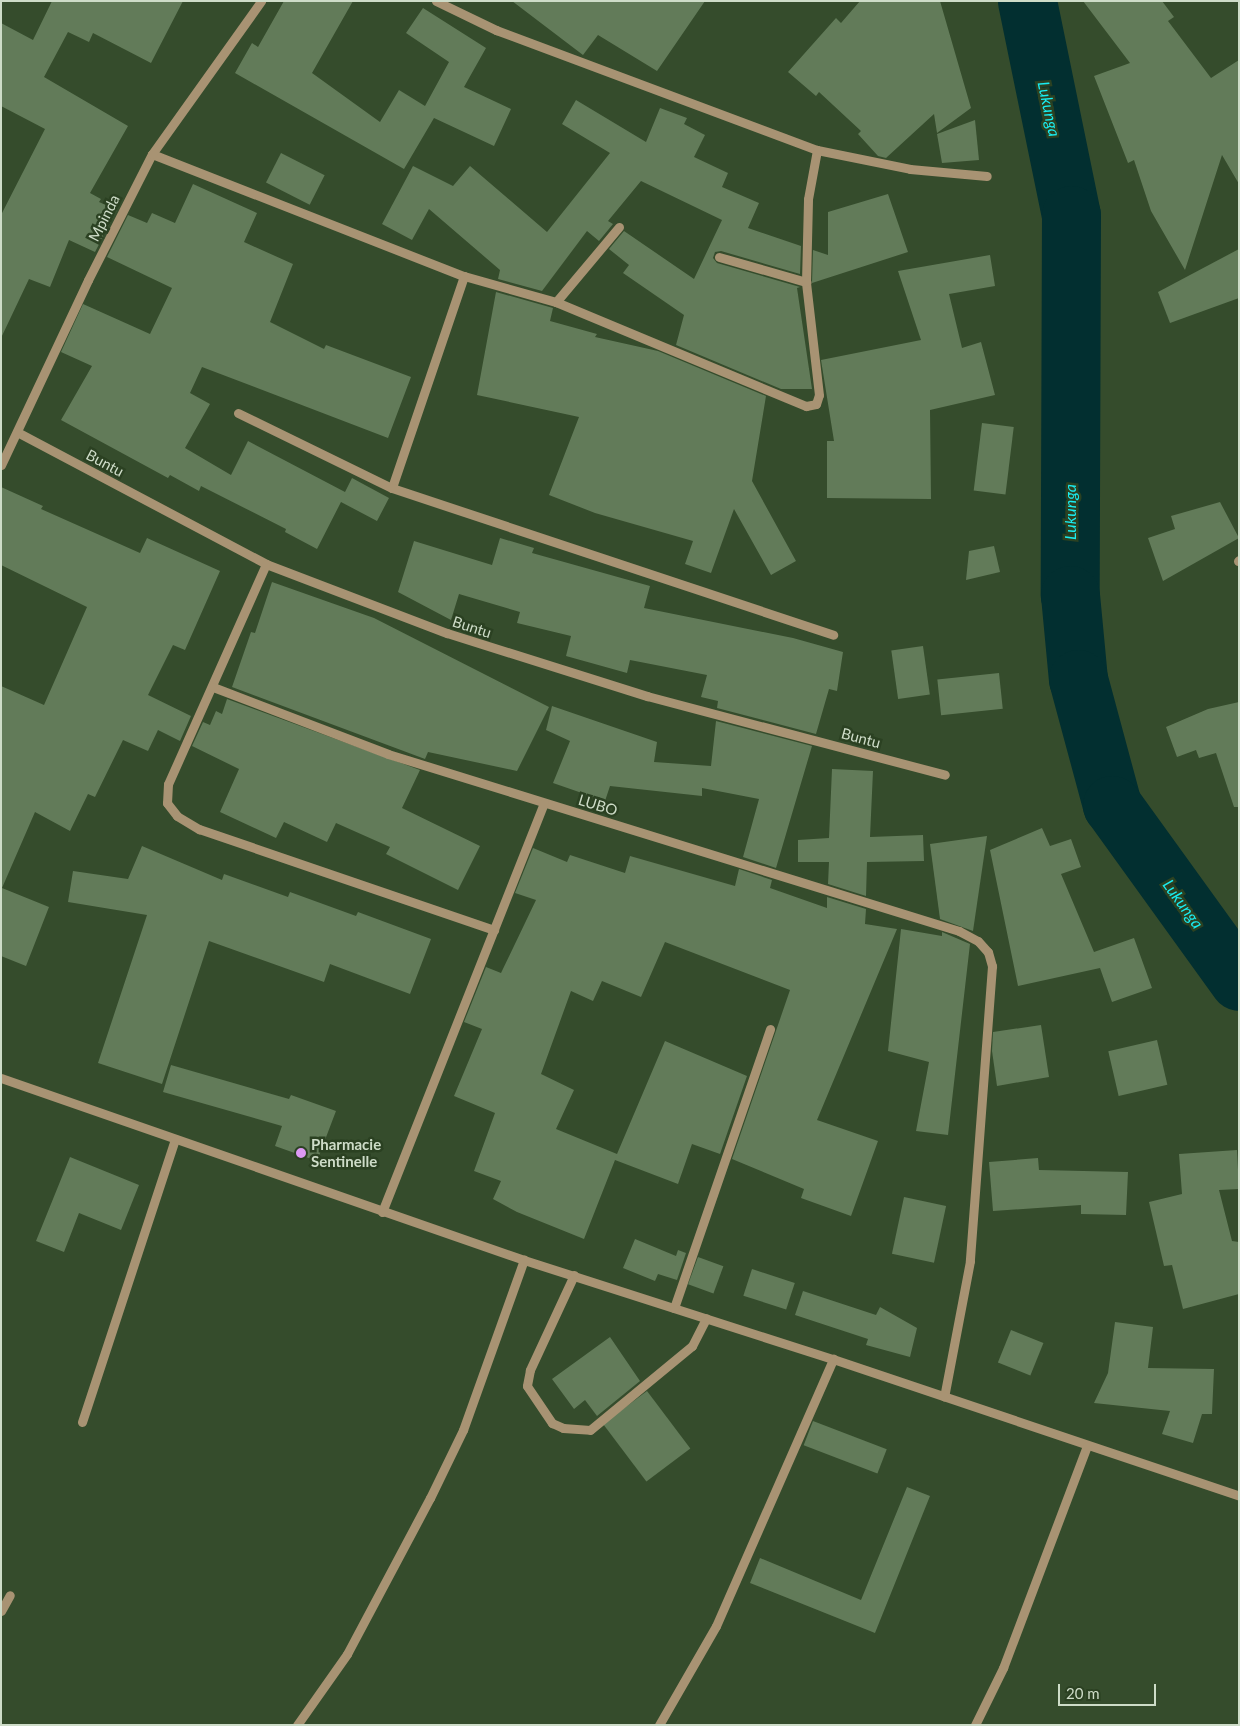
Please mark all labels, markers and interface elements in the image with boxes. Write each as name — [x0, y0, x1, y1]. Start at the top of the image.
water label: Lukunga — [1034, 80, 1064, 138]
street label: Mpinda — [85, 192, 123, 244]
street label: Buntu — [83, 446, 127, 480]
water label: Lukunga — [1060, 484, 1080, 540]
street label: Buntu — [450, 612, 494, 642]
street label: Buntu — [839, 724, 883, 752]
street label: LUBO — [576, 791, 620, 819]
water label: Lukunga — [1159, 876, 1207, 932]
place label: Pharmacie Sentinelle — [311, 1135, 381, 1170]
marker: Pharmacie Sentinelle — [295, 1147, 307, 1159]
scale bar — [1060, 1674, 1158, 1706]
text: 20 m — [1066, 1684, 1100, 1702]

